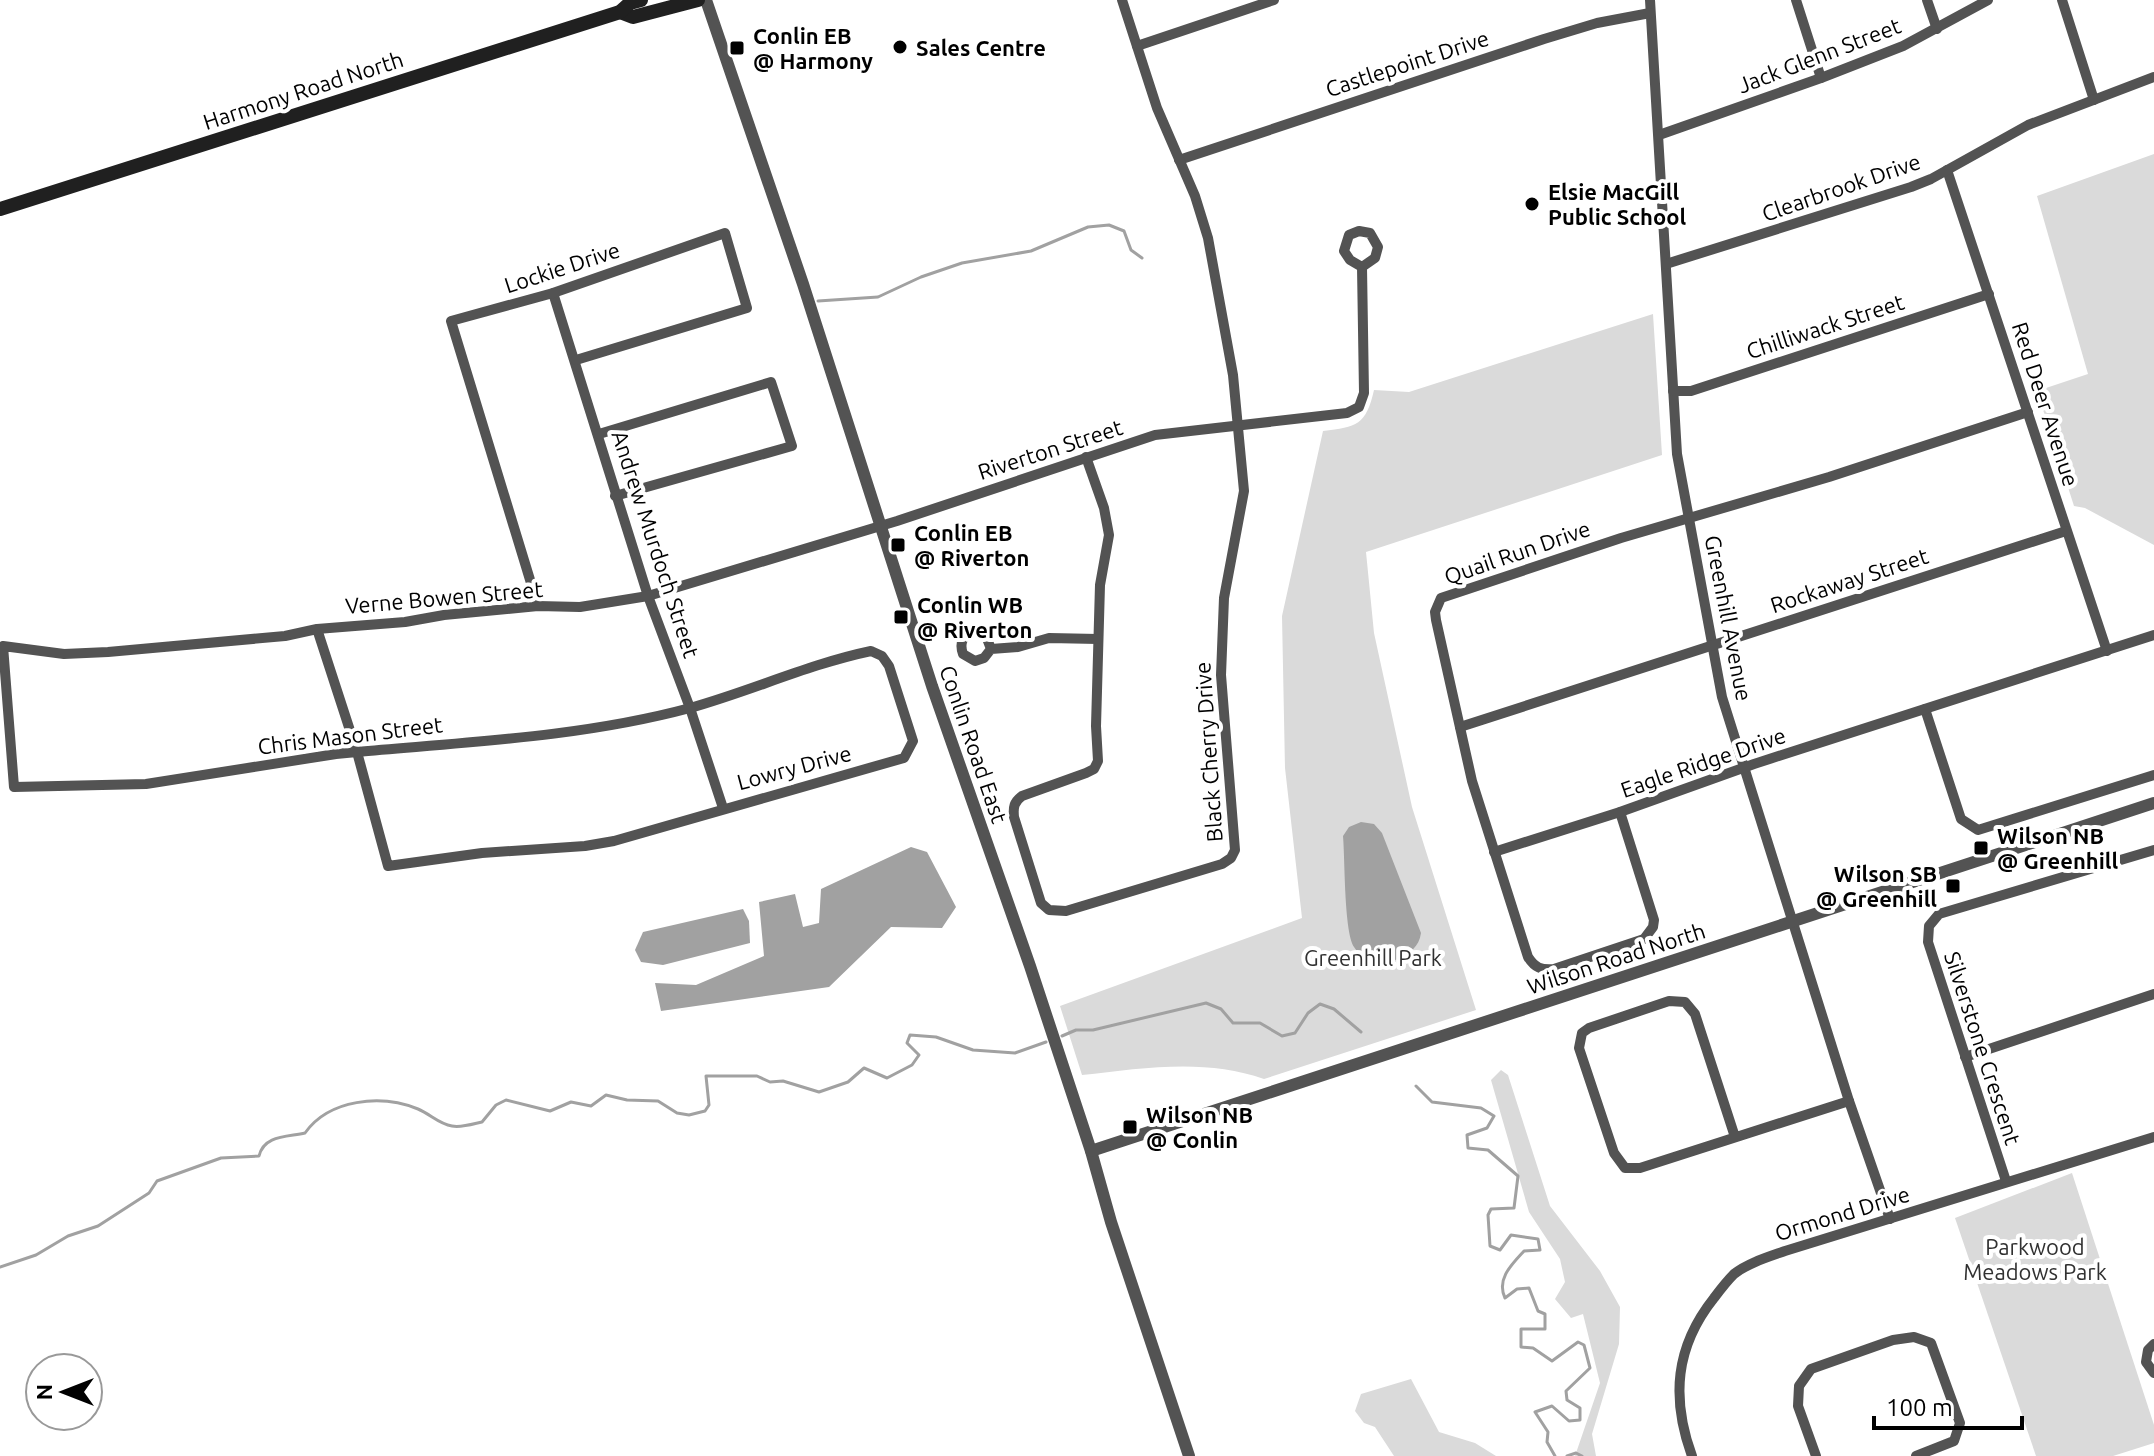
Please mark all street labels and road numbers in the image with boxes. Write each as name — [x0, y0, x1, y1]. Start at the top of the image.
street label: Jack Glenn Street — [1734, 12, 1904, 98]
street label: Castlepoint Drive — [1322, 25, 1492, 101]
street label: Harmony Road North — [200, 46, 406, 134]
street label: Clearbrook Drive — [1758, 148, 1924, 226]
street label: Lockie Drive — [501, 237, 623, 297]
street label: Chilliwack Street — [1743, 289, 1907, 363]
street label: Red Deer Avenue — [2008, 319, 2084, 489]
street label: Riverton Street — [974, 414, 1126, 484]
street label: Andrew Murdoch Street — [607, 427, 705, 661]
street label: Quail Run Drive — [1441, 515, 1593, 589]
street label: Greenhill Avenue — [1701, 533, 1757, 703]
street label: Rockaway Street — [1767, 543, 1931, 617]
street label: Verne Bowen Street — [344, 576, 544, 618]
street label: Black Cherry Drive — [1189, 661, 1227, 843]
street label: Conlin Road East — [935, 662, 1013, 826]
street label: Chris Mason Street — [256, 711, 444, 759]
street label: Eagle Ridge Drive — [1617, 722, 1789, 802]
street label: Lowry Drive — [734, 740, 854, 794]
street label: Wilson Road North — [1524, 917, 1708, 999]
street label: Silverstone Crescent — [1940, 948, 2026, 1148]
street label: Ormond Drive — [1772, 1181, 1912, 1245]

